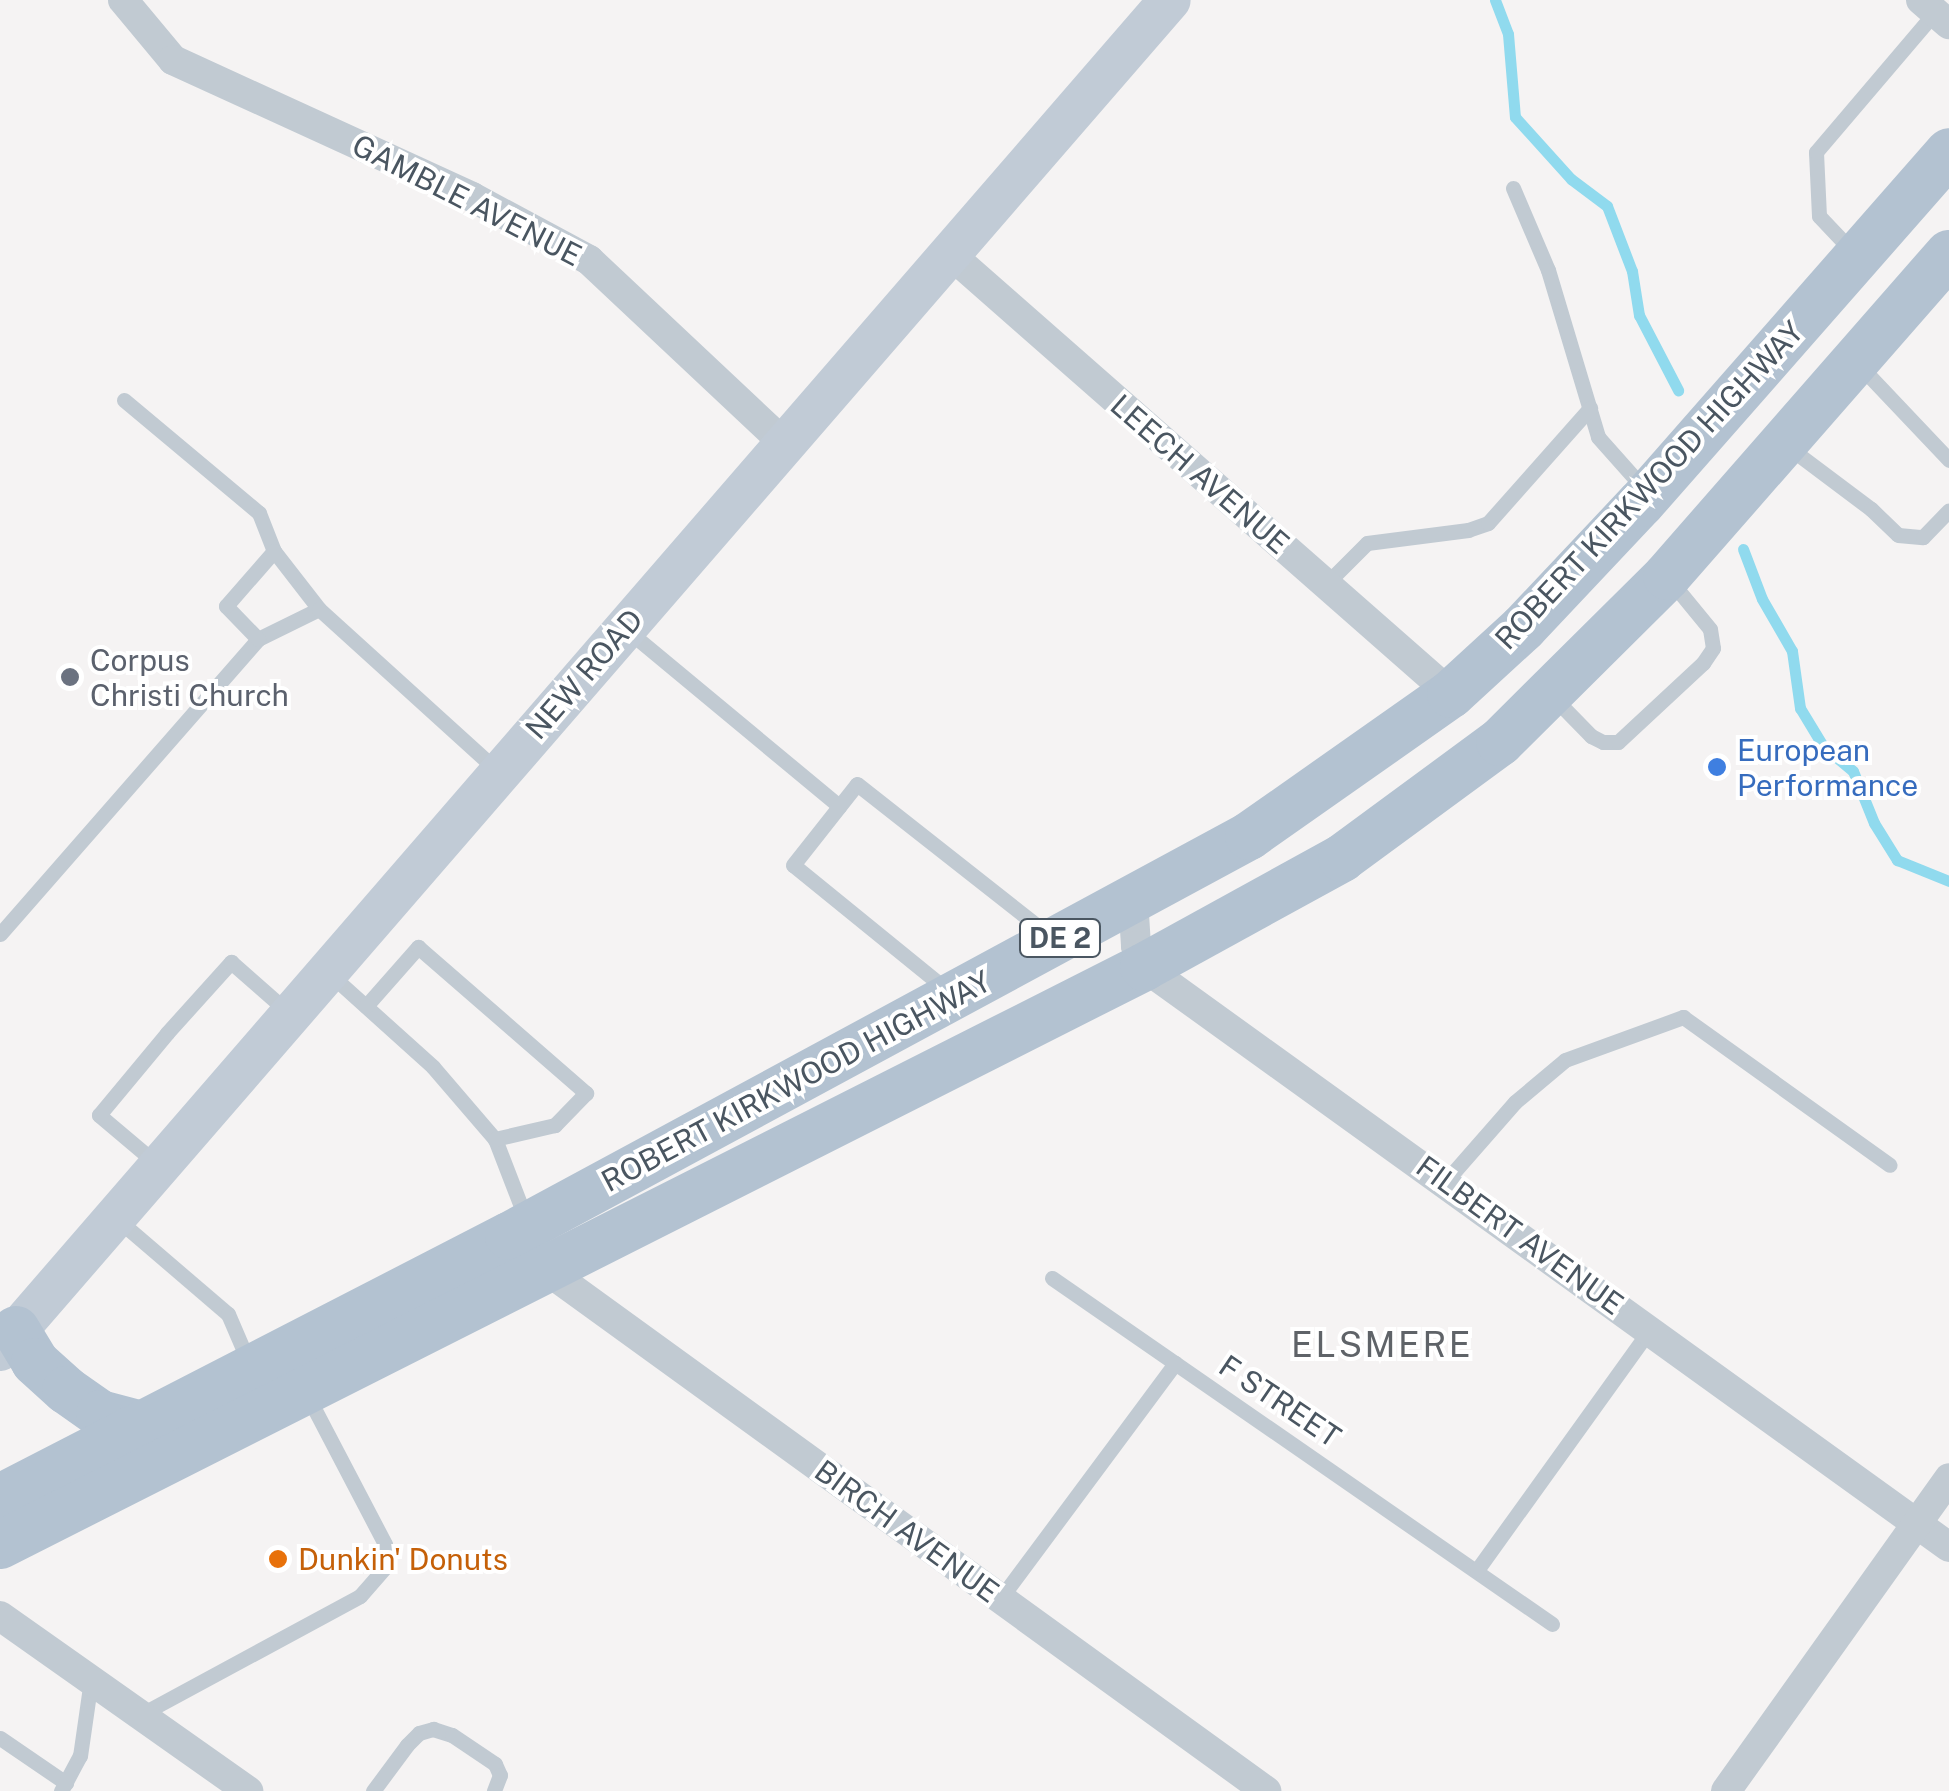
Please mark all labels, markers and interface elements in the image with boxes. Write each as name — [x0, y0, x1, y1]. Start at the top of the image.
street label: GAMBLE AVENUE — [346, 127, 588, 273]
street label: ROBERT KIRKWOOD HIGHWAY — [1487, 314, 1811, 656]
street label: LEECH AVENUE — [1103, 387, 1297, 561]
street label: NEW ROAD — [518, 602, 650, 746]
place label: Corpus Christi Church — [90, 642, 289, 712]
marker: Corpus Christi Church — [59, 666, 81, 688]
place label: European Performance — [1737, 732, 1918, 802]
marker: European Performance — [1706, 756, 1728, 778]
road number: DE 2 — [1018, 915, 1102, 961]
street label: ROBERT KIRKWOOD HIGHWAY — [595, 963, 997, 1199]
street label: FILBERT AVENUE — [1410, 1148, 1630, 1322]
district label: ELSMERE — [1291, 1324, 1473, 1366]
street label: F STREET — [1212, 1347, 1348, 1455]
street label: BIRCH AVENUE — [808, 1452, 1006, 1610]
place label: Dunkin' Donuts — [298, 1541, 508, 1577]
marker: Dunkin' Donuts — [267, 1548, 289, 1570]

